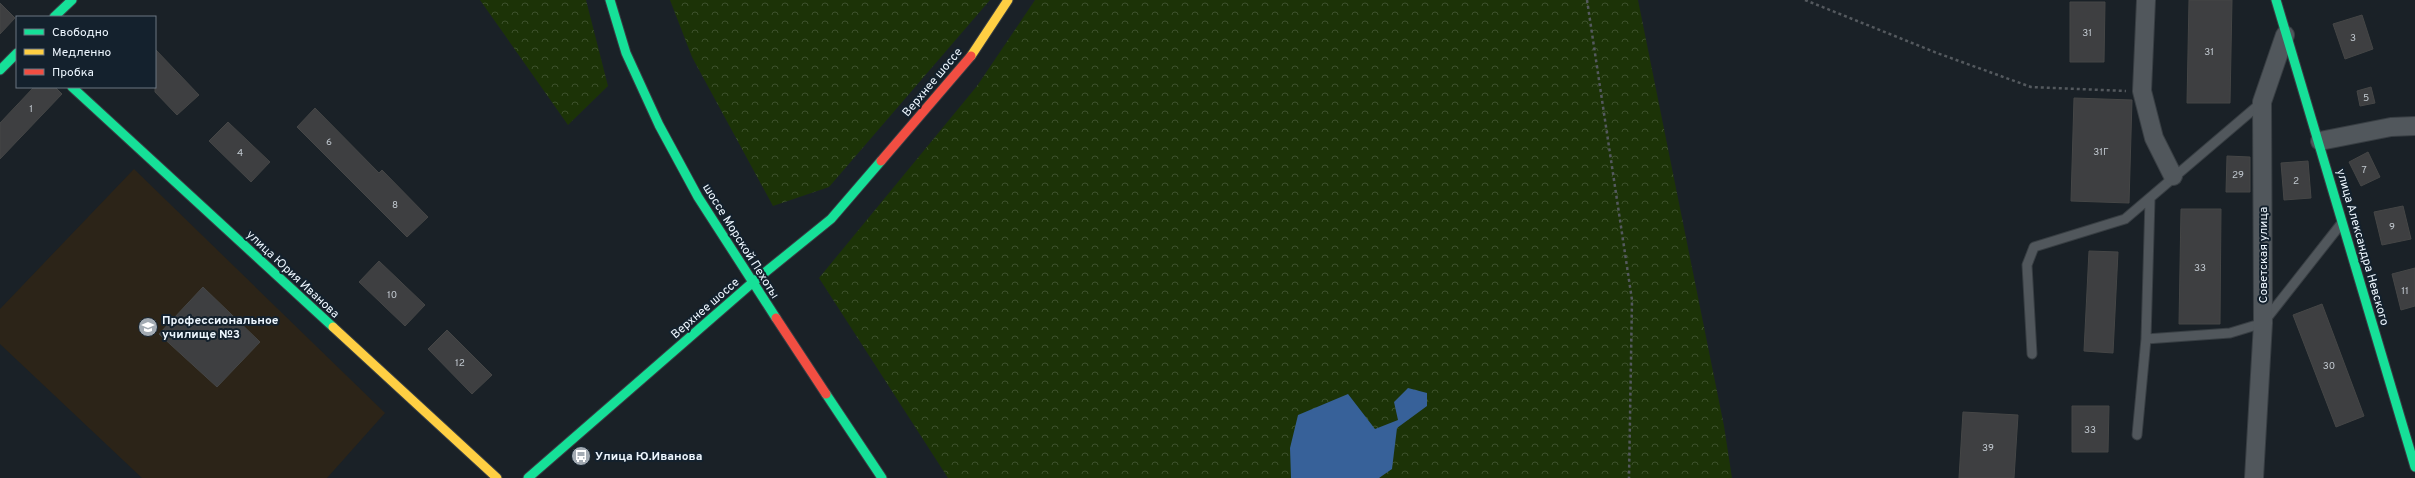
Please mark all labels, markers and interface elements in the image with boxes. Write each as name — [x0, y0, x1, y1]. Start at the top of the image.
legend — [16, 16, 156, 88]
text: Свободно — [52, 25, 109, 41]
house number: 31 — [2082, 27, 2092, 40]
house number: 3 — [2350, 32, 2356, 45]
text: Медленно — [52, 45, 112, 61]
street label: Верхнее шоссе — [899, 45, 966, 121]
house number: 31 — [2204, 46, 2214, 59]
text: Пробка — [52, 65, 94, 81]
house number: 5 — [2363, 92, 2369, 105]
house number: 1 — [29, 103, 33, 116]
house number: 6 — [326, 136, 332, 149]
house number: 31Г — [2093, 146, 2109, 159]
house number: 4 — [237, 147, 243, 160]
house number: 7 — [2361, 164, 2367, 177]
street label: улица Александра Невского — [2332, 167, 2392, 328]
house number: 29 — [2232, 169, 2244, 182]
house number: 2 — [2293, 175, 2299, 188]
street label: шоссе Морской Пехоты — [698, 181, 782, 302]
house number: 8 — [392, 199, 398, 212]
street label: Советская улица — [2256, 207, 2272, 303]
house number: 9 — [2389, 221, 2395, 234]
street label: улица Юрия Иванова — [242, 227, 342, 322]
house number: 33 — [2194, 262, 2206, 275]
street label: Верхнее шоссе — [668, 275, 743, 343]
house number: 11 — [2401, 285, 2409, 298]
house number: 10 — [387, 289, 397, 302]
place label: Профессиональное училище №3 — [162, 313, 279, 343]
school or university icon: Профессиональное училище №3 — [137, 316, 159, 338]
house number: 12 — [455, 357, 465, 370]
house number: 30 — [2323, 360, 2335, 373]
house number: 33 — [2084, 424, 2096, 437]
house number: 39 — [1982, 442, 1994, 455]
bus stop icon: Улица Ю.Иванова — [570, 445, 592, 467]
place label: Улица Ю.Иванова — [595, 449, 702, 465]

